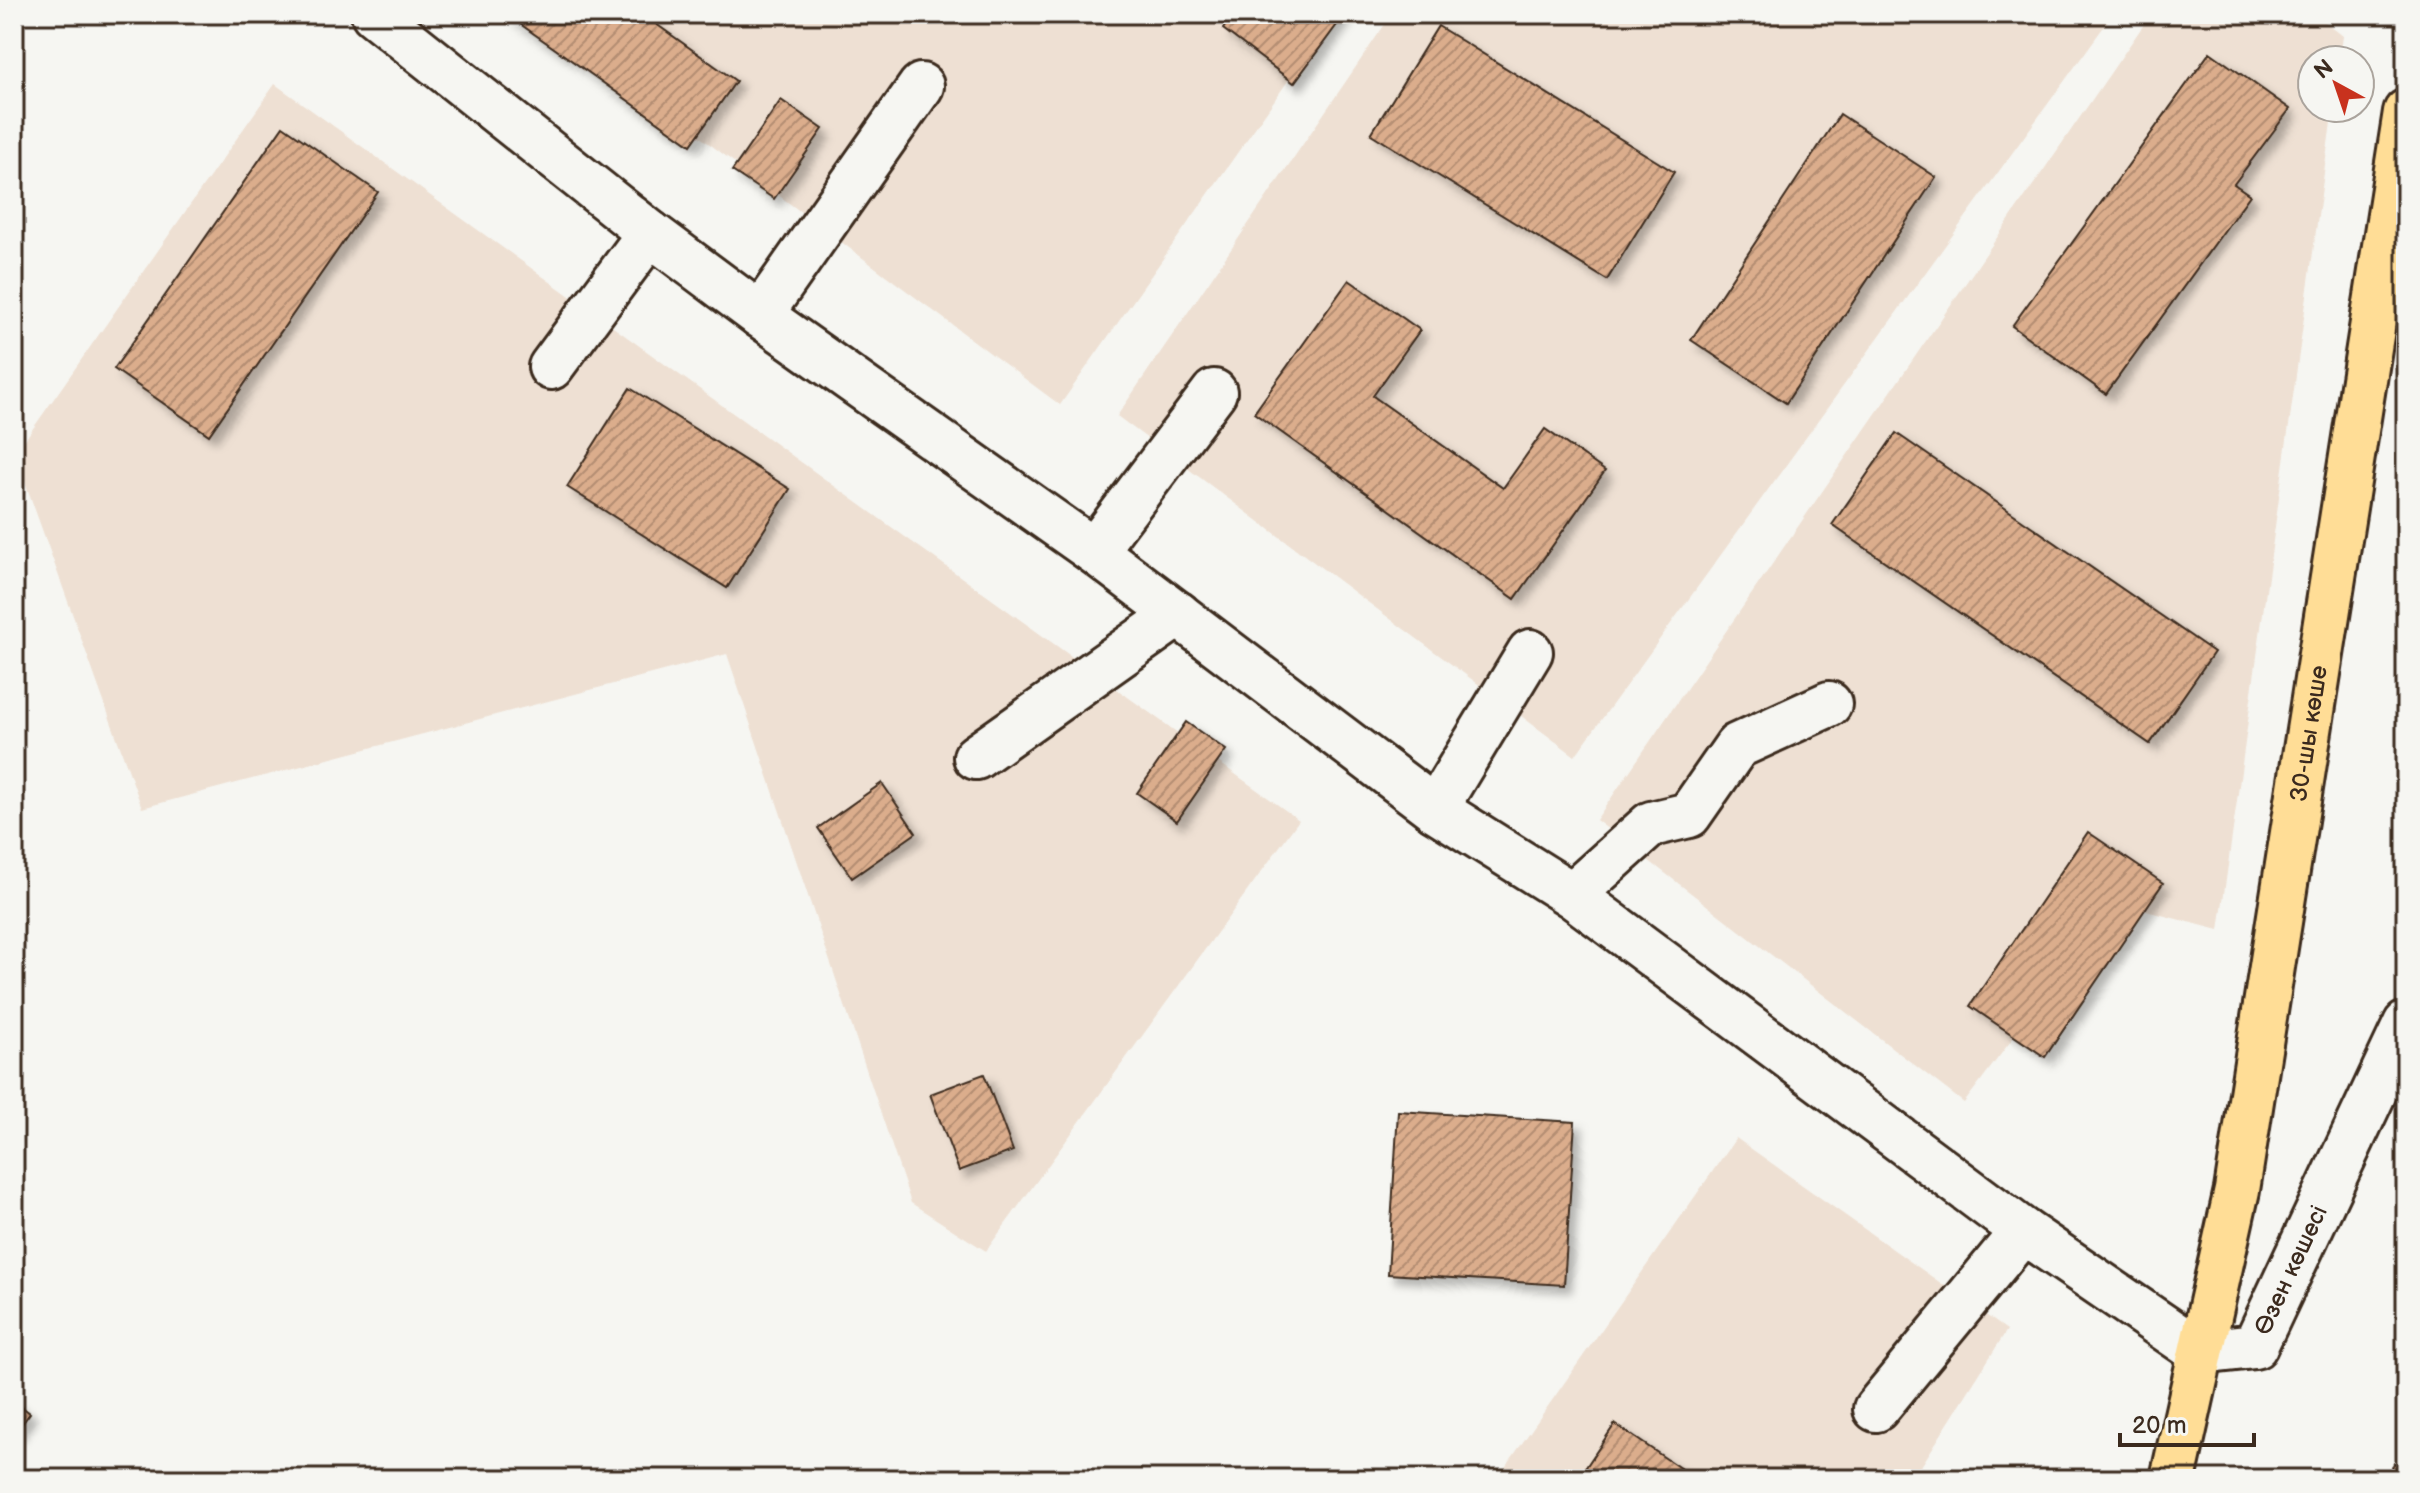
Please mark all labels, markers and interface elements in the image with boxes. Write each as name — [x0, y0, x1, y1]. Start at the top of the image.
north arrow — [2296, 44, 2376, 124]
text: N — [2309, 54, 2339, 85]
street label: 30-шы көше — [2284, 663, 2334, 804]
street label: Өзен көшесі — [2248, 1200, 2333, 1339]
scale bar — [2120, 1397, 2254, 1447]
text: 20 m — [2132, 1411, 2187, 1440]

